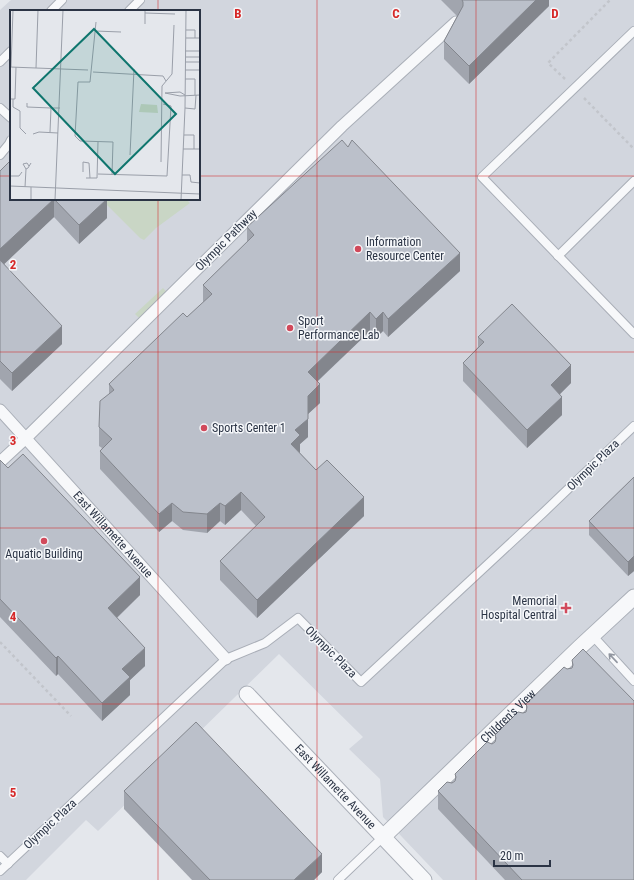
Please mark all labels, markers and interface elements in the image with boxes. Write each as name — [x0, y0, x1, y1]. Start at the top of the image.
text: B — [234, 6, 242, 21]
text: C — [392, 6, 400, 21]
text: D — [551, 6, 559, 21]
inset map — [10, 10, 200, 200]
street label: Olympic Pathway — [192, 206, 260, 274]
place label: Information Resource Center — [366, 235, 444, 263]
marker: Information Resource Center — [353, 244, 363, 254]
text: 2 — [10, 257, 17, 272]
place label: Sport Performance Lab — [298, 314, 379, 342]
marker: Sport Performance Lab — [285, 323, 295, 333]
place label: Sports Center 1 — [212, 421, 286, 435]
marker: Sports Center 1 — [199, 423, 209, 433]
text: 3 — [10, 433, 16, 448]
street label: Olympic Plaza — [564, 436, 622, 493]
street label: East Willamette Avenue — [70, 488, 156, 581]
marker: Aquatic Building — [39, 536, 49, 546]
place label: Aquatic Building — [5, 547, 83, 561]
place label: Memorial Hospital Central — [481, 594, 557, 622]
marker: Memorial Hospital Central — [560, 602, 572, 614]
text: 4 — [10, 609, 17, 624]
street label: Olympic Plaza — [302, 623, 360, 681]
one-way arrow — [608, 653, 618, 663]
street label: Children's View — [478, 686, 539, 746]
street label: East Willamette Avenue — [292, 742, 379, 832]
text: 5 — [10, 785, 17, 800]
street label: Olympic Plaza — [21, 796, 80, 852]
scale bar — [494, 842, 550, 868]
text: 20 m — [500, 849, 524, 863]

